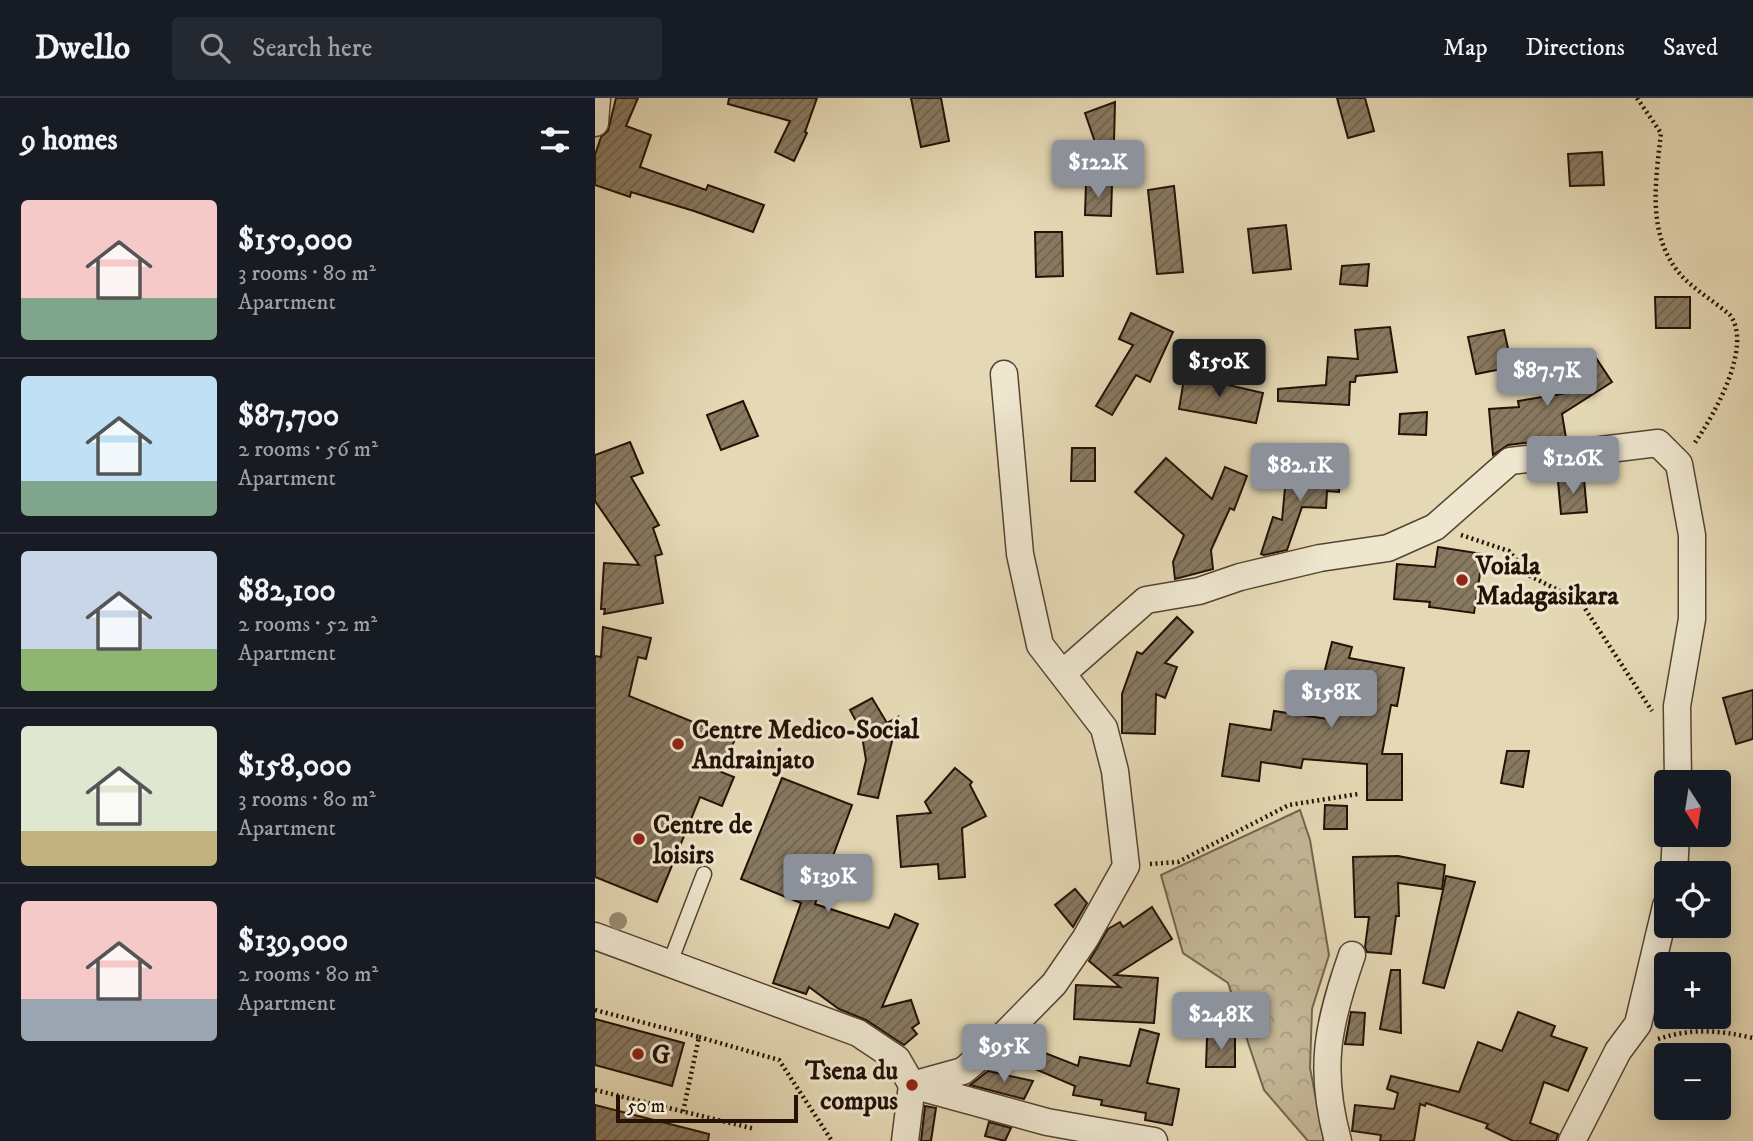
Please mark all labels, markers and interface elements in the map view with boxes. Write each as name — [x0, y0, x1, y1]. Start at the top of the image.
search box — [172, 17, 662, 80]
text: Dwello — [35, 28, 130, 69]
icon: search — [196, 29, 234, 67]
text: Search here — [252, 32, 372, 65]
text: Map — [1443, 33, 1488, 63]
text: Directions — [1526, 33, 1625, 63]
text: Saved — [1663, 33, 1718, 63]
icon: filters — [536, 121, 574, 159]
text: 9 homes — [21, 122, 118, 159]
pin: $122K — [1049, 140, 1147, 200]
text: $122K — [1068, 148, 1128, 177]
text: $150,000 — [238, 222, 353, 259]
icon: home — [77, 228, 161, 312]
text: 3 rooms · 80 m² — [238, 259, 376, 288]
text: Apartment — [238, 288, 336, 317]
pin: $150K — [1170, 340, 1268, 399]
text: $150K — [1189, 347, 1249, 376]
pin: $87.7K — [1490, 348, 1604, 408]
text: $87.7K — [1513, 356, 1581, 385]
text: $87,700 — [238, 398, 339, 435]
icon: home — [77, 404, 161, 488]
text: 2 rooms · 56 m² — [238, 435, 378, 464]
pin: $126K — [1524, 436, 1622, 496]
pin: $82.1K — [1243, 444, 1357, 503]
text: $126K — [1543, 444, 1603, 473]
text: $82.1K — [1267, 451, 1333, 480]
text: Apartment — [238, 464, 336, 493]
place label: Voiala Madagasikara — [1475, 550, 1620, 613]
marker: Voiala Madagasikara — [1454, 572, 1470, 588]
text: $82,100 — [238, 573, 336, 610]
icon: home — [77, 579, 161, 663]
text: 2 rooms · 52 m² — [238, 610, 377, 639]
text: Apartment — [238, 639, 336, 668]
pin: $158K — [1282, 670, 1380, 730]
text: $158K — [1301, 678, 1361, 707]
place label: Centre Medico-Social Andrainjato — [691, 714, 920, 777]
marker: Centre Medico-Social Andrainjato — [670, 736, 686, 752]
text: $158,000 — [238, 748, 352, 785]
icon: home — [77, 754, 161, 838]
north arrow — [1654, 770, 1731, 847]
map controls — [1654, 770, 1731, 1120]
text: 3 rooms · 80 m² — [238, 785, 376, 814]
place label: Centre de loisirs — [652, 809, 753, 872]
text: Apartment — [238, 814, 336, 843]
marker: Centre de loisirs — [631, 831, 647, 847]
pin: $139K — [779, 854, 877, 914]
button: locate — [1654, 861, 1731, 938]
text: $139K — [799, 862, 857, 891]
text: $139,000 — [238, 923, 348, 960]
icon: home — [77, 929, 161, 1013]
button: + — [1654, 952, 1731, 1029]
text: 2 rooms · 80 m² — [238, 960, 378, 989]
text: Apartment — [238, 989, 336, 1018]
pin: $248K — [1172, 992, 1270, 1052]
text: $248K — [1189, 1000, 1253, 1029]
pin: $95K — [963, 1024, 1045, 1084]
text: $95K — [978, 1032, 1030, 1061]
place label: G — [652, 1039, 670, 1072]
button: − — [1654, 1043, 1731, 1120]
marker: G — [630, 1046, 646, 1062]
place label: Tsena du compus — [804, 1055, 898, 1118]
marker: Tsena du compus — [904, 1077, 920, 1093]
scale bar — [616, 1092, 798, 1124]
text: 50 m — [627, 1095, 665, 1118]

